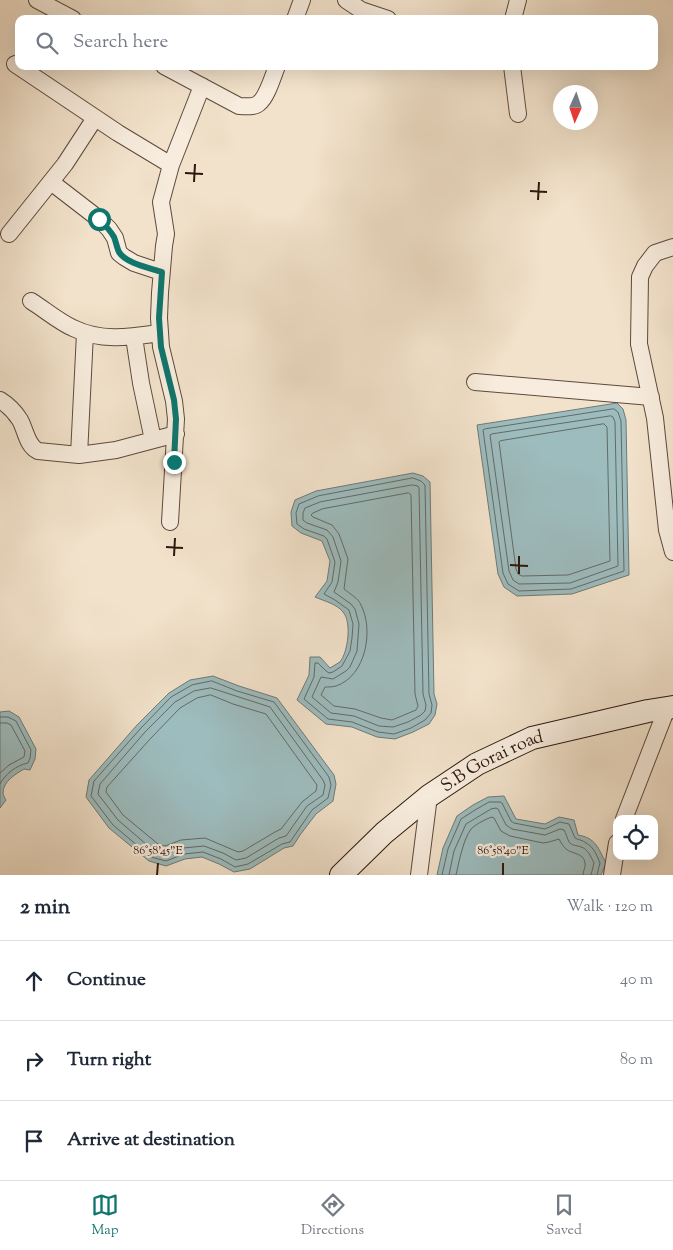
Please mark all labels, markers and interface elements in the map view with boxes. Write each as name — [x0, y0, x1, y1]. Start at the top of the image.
search box — [15, 15, 658, 70]
icon: search — [33, 29, 61, 57]
text: Search here — [73, 29, 168, 56]
north arrow — [553, 85, 598, 130]
route start — [88, 208, 111, 231]
route end — [163, 451, 186, 474]
street label: S.B Gorai road — [436, 725, 546, 800]
map controls — [613, 815, 658, 860]
button: locate — [613, 815, 658, 860]
text: 86°58'45"E — [133, 842, 184, 860]
text: 86°58'40"E — [477, 842, 529, 860]
text: 2 min — [20, 893, 70, 923]
text: Walk · 120 m — [567, 896, 653, 919]
icon: ahead — [20, 967, 48, 995]
text: Continue — [67, 967, 146, 994]
text: 40 m — [620, 969, 653, 992]
icon: right — [20, 1047, 48, 1075]
text: Turn right — [67, 1047, 151, 1074]
text: 80 m — [620, 1049, 653, 1072]
icon: arrive — [20, 1127, 48, 1155]
text: Arrive at destination — [67, 1127, 235, 1154]
tab: Map — [91, 1191, 119, 1241]
tab: Directions — [301, 1191, 364, 1241]
tab: Saved — [546, 1191, 582, 1241]

